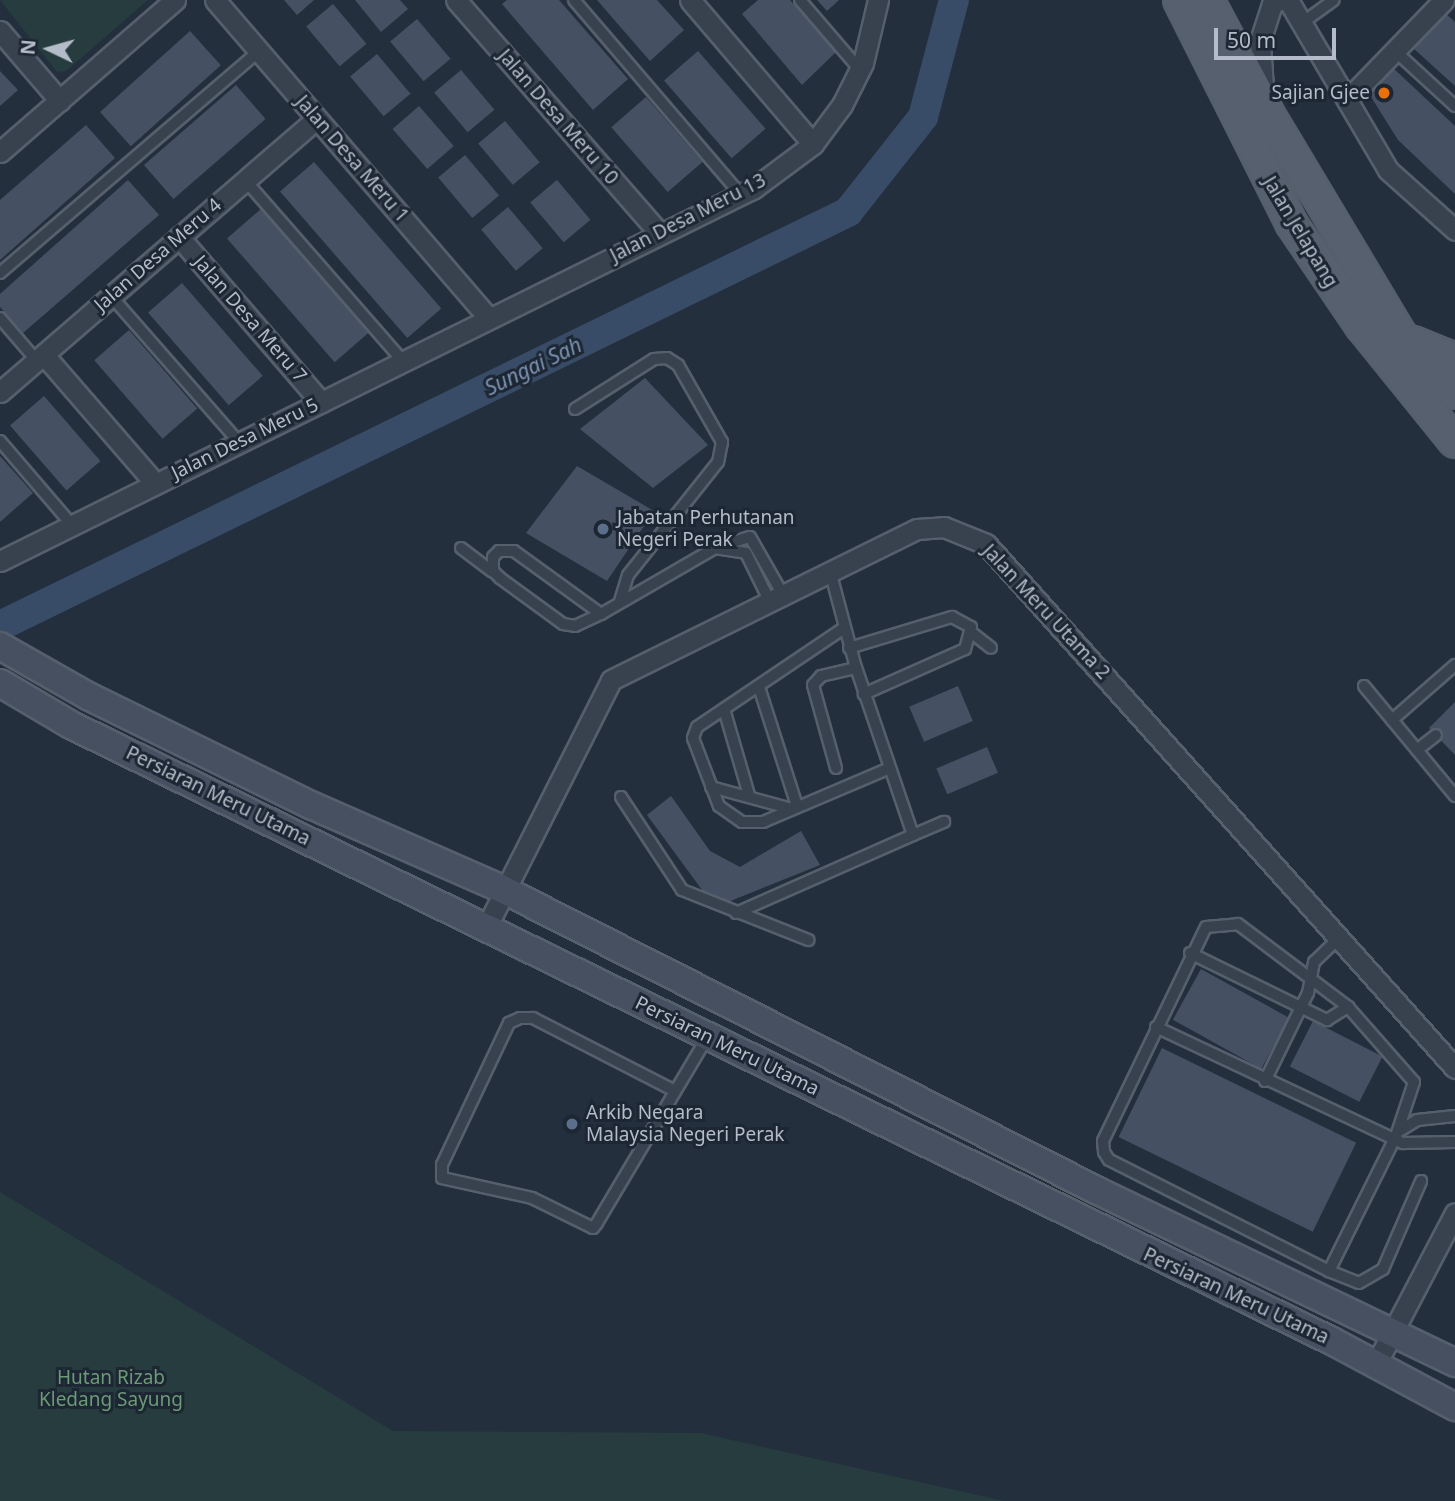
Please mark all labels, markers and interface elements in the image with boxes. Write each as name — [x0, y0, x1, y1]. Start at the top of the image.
north arrow — [14, 14, 84, 84]
scale bar — [1217, 14, 1340, 58]
text: 50 m — [1227, 26, 1276, 54]
text: N — [14, 38, 42, 56]
street label: Jalan Desa Meru 10 — [493, 45, 623, 189]
place label: Sajian Gjee — [1272, 82, 1370, 104]
marker: Sajian Gjee — [1376, 85, 1392, 101]
street label: Jalan Desa Meru 1 — [291, 91, 413, 227]
street label: Jalan Desa Meru 13 — [606, 169, 770, 267]
street label: Jalan Jelapang — [1258, 172, 1342, 292]
street label: Jalan Desa Meru 4 — [90, 194, 226, 316]
street label: Jalan Desa Meru 7 — [189, 251, 311, 387]
water label: Sungai Sah — [480, 332, 586, 400]
street label: Jalan Desa Meru 5 — [168, 394, 322, 484]
place label: Jabatan Perhutanan Negeri Perak — [617, 507, 795, 551]
marker: Jabatan Perhutanan Negeri Perak — [595, 521, 611, 537]
street label: Jalan Meru Utama 2 — [978, 540, 1114, 684]
street label: Persiaran Meru Utama — [122, 742, 314, 850]
street label: Persiaran Meru Utama — [631, 992, 823, 1100]
place label: Arkib Negara Malaysia Negeri Perak — [586, 1102, 784, 1146]
marker: Arkib Negara Malaysia Negeri Perak — [564, 1116, 580, 1132]
street label: Persiaran Meru Utama — [1140, 1243, 1332, 1349]
park label: Hutan Rizab Kledang Sayung — [39, 1367, 183, 1411]

